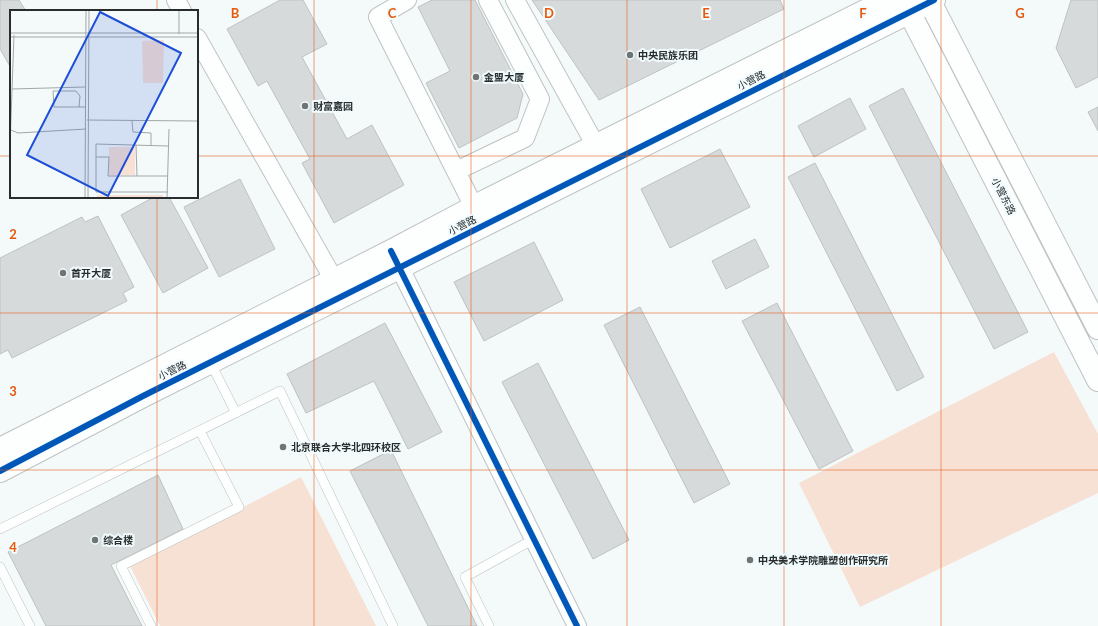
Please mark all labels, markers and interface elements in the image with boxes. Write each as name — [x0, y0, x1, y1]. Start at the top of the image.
text: B — [231, 5, 240, 21]
text: C — [388, 5, 397, 21]
text: D — [544, 5, 554, 21]
text: E — [702, 5, 710, 21]
text: F — [859, 5, 867, 21]
text: G — [1015, 5, 1025, 21]
inset map — [10, 10, 198, 198]
place label: 中央民族乐团 — [638, 49, 698, 61]
marker: 中央民族乐团 — [625, 50, 635, 60]
street label: 小营路 — [735, 68, 767, 92]
place label: 金盟大厦 — [483, 71, 524, 83]
marker: 金盟大厦 — [471, 72, 481, 82]
place label: 财富嘉园 — [313, 100, 353, 112]
marker: 财富嘉园 — [300, 101, 310, 111]
street label: 小营东路 — [990, 175, 1018, 217]
street label: 小营路 — [446, 213, 478, 237]
text: 2 — [9, 226, 17, 242]
place label: 首开大厦 — [71, 267, 111, 279]
marker: 首开大厦 — [58, 268, 68, 278]
street label: 小营路 — [156, 358, 188, 382]
text: 3 — [9, 383, 17, 399]
place label: 北京联合大学北四环校区 — [291, 441, 401, 453]
marker: 北京联合大学北四环校区 — [278, 442, 288, 452]
place label: 综合楼 — [103, 534, 133, 546]
marker: 综合楼 — [90, 535, 100, 545]
text: 4 — [9, 539, 17, 555]
place label: 中央美术学院雕塑创作研究所 — [758, 554, 888, 566]
marker: 中央美术学院雕塑创作研究所 — [745, 555, 755, 565]

